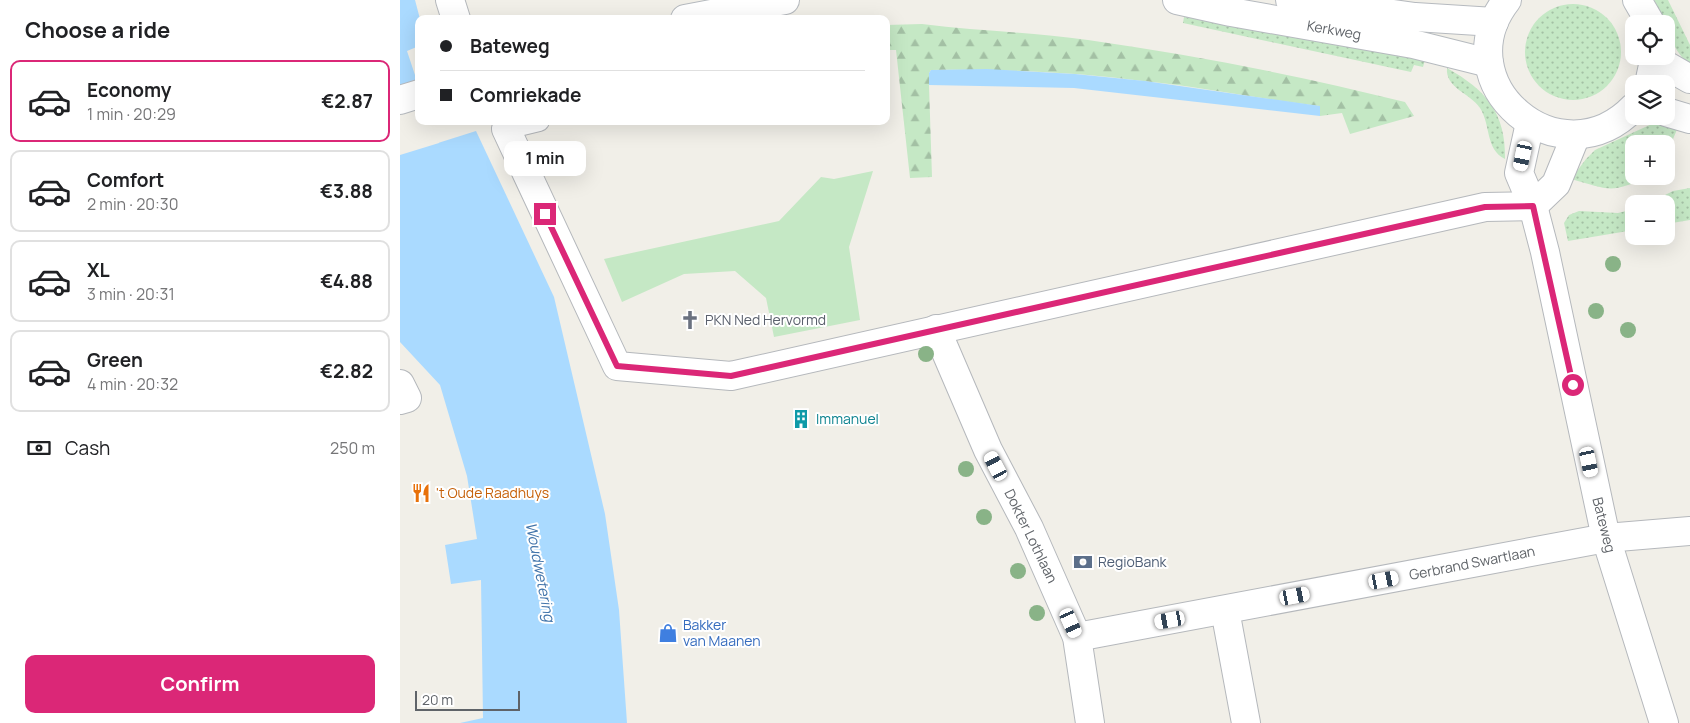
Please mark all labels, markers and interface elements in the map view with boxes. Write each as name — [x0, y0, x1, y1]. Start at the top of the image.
text: Choose a ride — [25, 15, 170, 45]
street label: Kerkweg — [1305, 15, 1363, 44]
map controls — [1625, 15, 1675, 245]
button: locate — [1625, 15, 1675, 65]
text: Bateweg — [470, 33, 550, 59]
button: layers — [1625, 75, 1675, 125]
text: Economy — [87, 77, 171, 103]
icon: car — [27, 79, 72, 124]
text: Comriekade — [470, 82, 582, 108]
text: €2.87 — [321, 88, 373, 114]
text: 1 min · 20:29 — [87, 103, 176, 125]
button: + — [1625, 135, 1675, 185]
car — [1512, 140, 1533, 172]
callout: 1 min — [504, 142, 586, 176]
text: 1 min — [525, 147, 565, 169]
text: Comfort — [87, 167, 164, 193]
icon: car — [27, 169, 72, 214]
text: €3.88 — [320, 178, 373, 204]
text: 2 min · 20:30 — [87, 193, 178, 215]
button: − — [1625, 195, 1675, 245]
route end — [534, 203, 556, 225]
text: XL — [87, 257, 110, 283]
icon: car — [27, 259, 72, 304]
text: €4.88 — [320, 268, 373, 294]
text: 3 min · 20:31 — [87, 283, 175, 305]
church icon: PKN Ned Hervormd — [679, 309, 701, 331]
place label: PKN Ned Hervormd — [705, 310, 826, 329]
text: Green — [87, 347, 143, 373]
icon: car — [27, 349, 72, 394]
text: €2.82 — [320, 358, 373, 384]
text: 4 min · 20:32 — [87, 373, 178, 395]
route start — [1562, 374, 1584, 396]
building icon: Immanuel — [790, 408, 812, 430]
place label: Immanuel — [816, 409, 879, 428]
icon: cash — [25, 434, 53, 462]
text: Cash — [65, 435, 110, 461]
text: 250 m — [330, 437, 375, 459]
car — [1578, 446, 1599, 478]
car — [982, 449, 1009, 483]
restaurant icon: 't Oude Raadhuys — [410, 482, 432, 504]
place label: 't Oude Raadhuys — [436, 483, 549, 502]
street label: Dokter Lothlaan — [1000, 486, 1062, 586]
street label: Bateweg — [1588, 495, 1621, 555]
water label: Woudwetering — [521, 520, 561, 625]
street label: Gerbrand Swartlaan — [1407, 541, 1536, 584]
bank icon: RegioBank — [1072, 551, 1094, 573]
place label: RegioBank — [1098, 552, 1168, 571]
car — [1367, 570, 1400, 590]
car — [1278, 586, 1311, 606]
car — [1058, 606, 1083, 640]
car — [1153, 610, 1186, 630]
place label: Bakker van Maanen — [683, 615, 760, 650]
shop icon: Bakker van Maanen — [657, 622, 679, 644]
button: Confirm — [25, 655, 375, 713]
scale bar — [415, 688, 520, 711]
text: 20 m — [422, 690, 453, 709]

